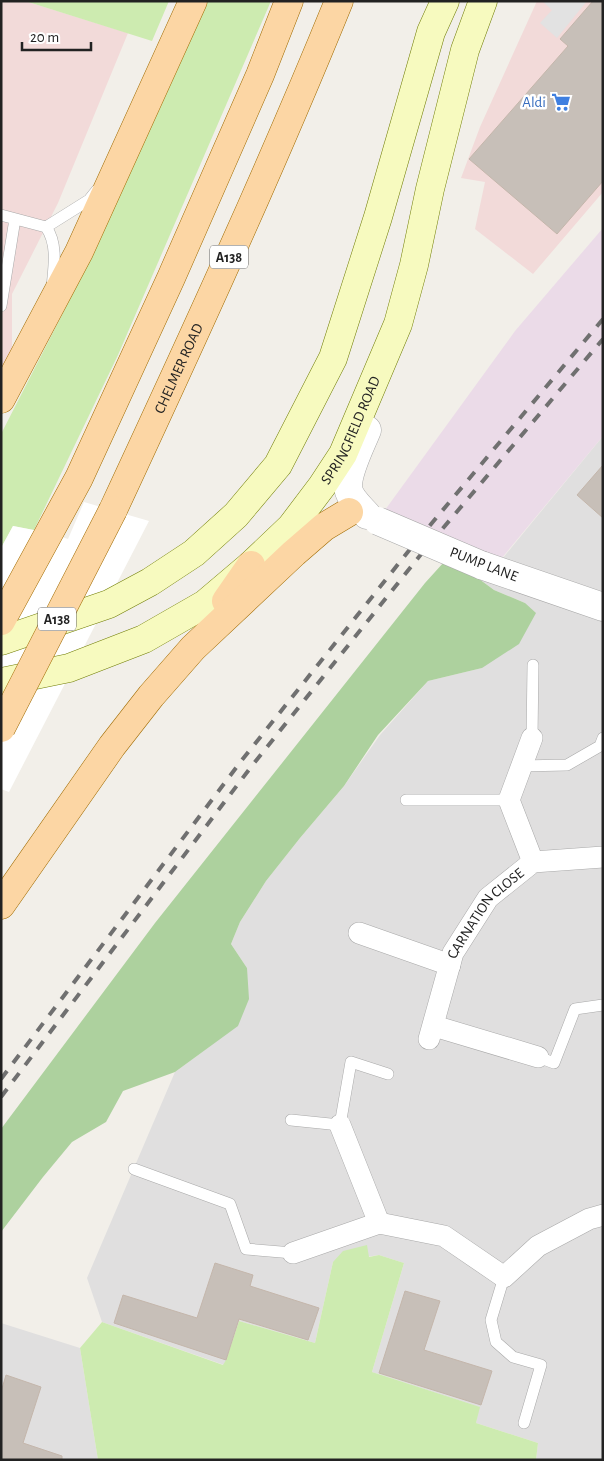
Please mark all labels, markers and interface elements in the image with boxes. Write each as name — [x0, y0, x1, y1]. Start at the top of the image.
scale bar — [22, 20, 91, 52]
text: 20 m — [30, 30, 59, 45]
supermarket icon: Aldi — [550, 91, 572, 113]
place label: Aldi — [522, 95, 546, 110]
road number: A138 — [210, 246, 248, 268]
street label: CHELMER ROAD — [152, 321, 206, 416]
street label: SPRINGFIELD ROAD — [318, 374, 383, 487]
street label: PUMP LANE — [448, 545, 520, 584]
road number: A138 — [38, 608, 76, 630]
street label: CARNATION CLOSE — [445, 865, 527, 960]

